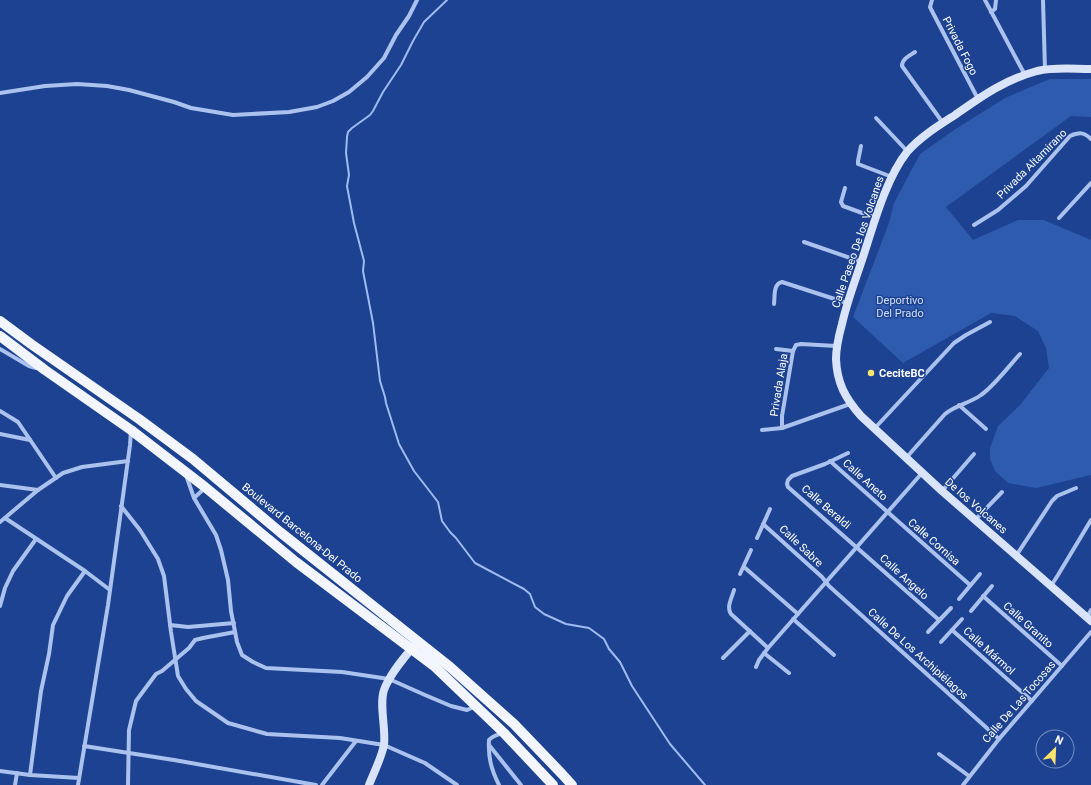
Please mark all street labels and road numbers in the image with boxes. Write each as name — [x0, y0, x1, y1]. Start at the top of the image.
street label: Privada Fogo — [940, 14, 980, 78]
street label: Privada Altamirano — [994, 126, 1070, 202]
street label: Calle Paseo De los Volcanes — [829, 174, 887, 310]
street label: Privada Alaja — [768, 352, 790, 418]
street label: Calle Aneto — [840, 456, 890, 504]
street label: De los Volcanes — [942, 475, 1010, 537]
street label: Boulevard Barcelona-Del Prado — [239, 480, 365, 586]
street label: Calle Beraldi — [799, 482, 853, 532]
street label: Calle Cornisa — [905, 516, 963, 568]
street label: Calle Sabre — [776, 522, 826, 570]
street label: Calle Angelo — [877, 552, 931, 602]
street label: Calle Granito — [1000, 599, 1056, 651]
street label: Calle De Los Archipiélagos — [865, 606, 971, 703]
street label: Calle Mármol — [961, 624, 1017, 678]
street label: Calle De Las Tocosas — [980, 658, 1058, 746]

